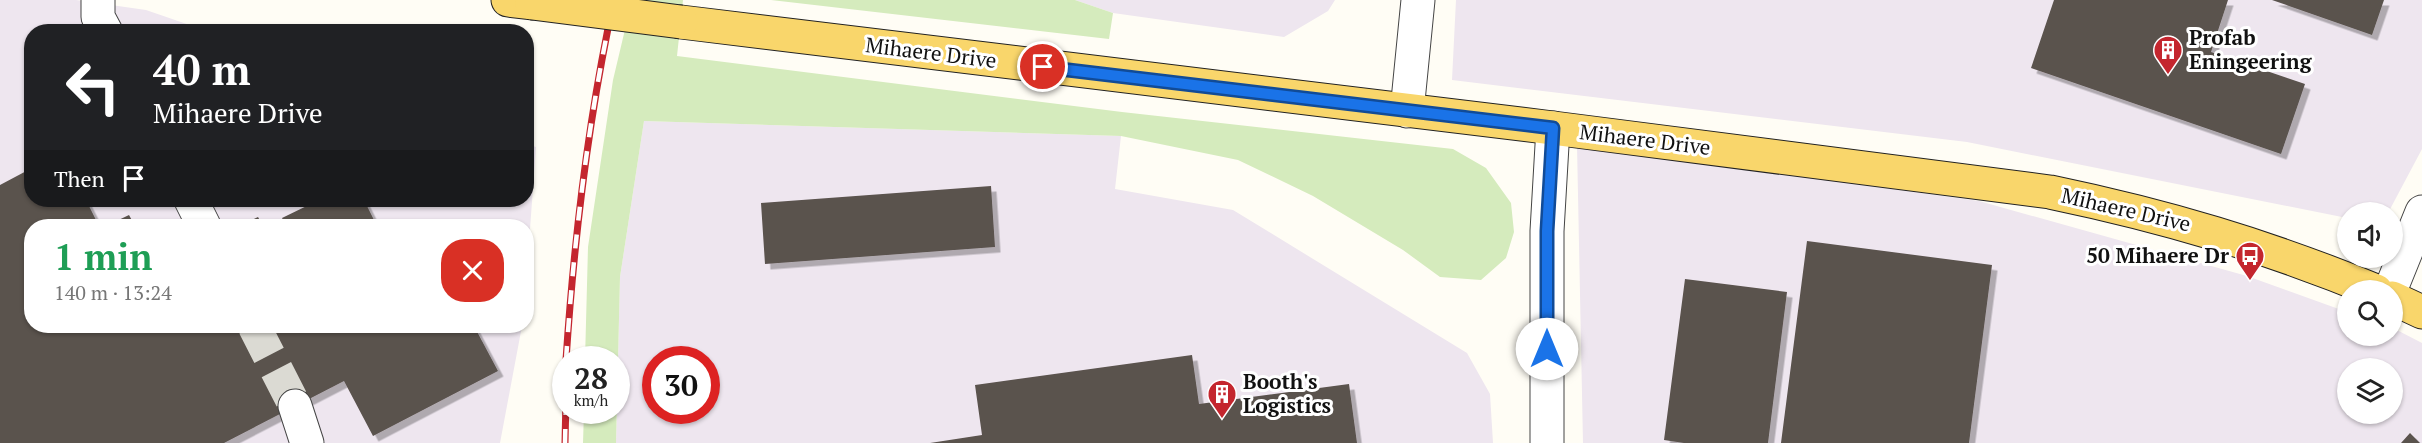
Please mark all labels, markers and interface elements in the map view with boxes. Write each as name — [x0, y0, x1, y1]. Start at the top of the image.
place label: Profab Eningeering — [2189, 23, 2313, 75]
street label: Mihaere Drive — [864, 30, 998, 74]
building icon: Profab Eningeering — [2152, 34, 2184, 76]
text: 40 m — [153, 41, 251, 97]
pin — [1017, 41, 1068, 92]
icon: left — [54, 48, 132, 126]
icon: arrive — [1026, 50, 1059, 83]
text: Mihaere Drive — [153, 95, 323, 131]
street label: Mihaere Drive — [1578, 117, 1712, 161]
icon: arrive — [117, 162, 150, 195]
text: Then — [54, 164, 105, 193]
street label: Mihaere Drive — [2059, 181, 2194, 237]
map controls — [2337, 202, 2403, 424]
button: sound — [2337, 202, 2403, 268]
text: 1 min — [54, 233, 152, 280]
button: close — [441, 239, 504, 302]
bus stop icon: 50 Mihaere Dr — [2234, 240, 2266, 282]
place label: 50 Mihaere Dr — [2086, 241, 2229, 269]
text: 140 m · 13:24 — [54, 279, 172, 306]
button: search — [2337, 280, 2403, 346]
position arrow — [1515, 317, 1579, 381]
speed limit sign: 30 — [642, 346, 720, 424]
text: 28 — [574, 358, 608, 398]
button: layers — [2337, 358, 2403, 424]
place label: Booth's Logistics — [1243, 367, 1331, 419]
building icon: Booth's Logistics — [1206, 378, 1238, 420]
text: km/h — [574, 390, 608, 410]

